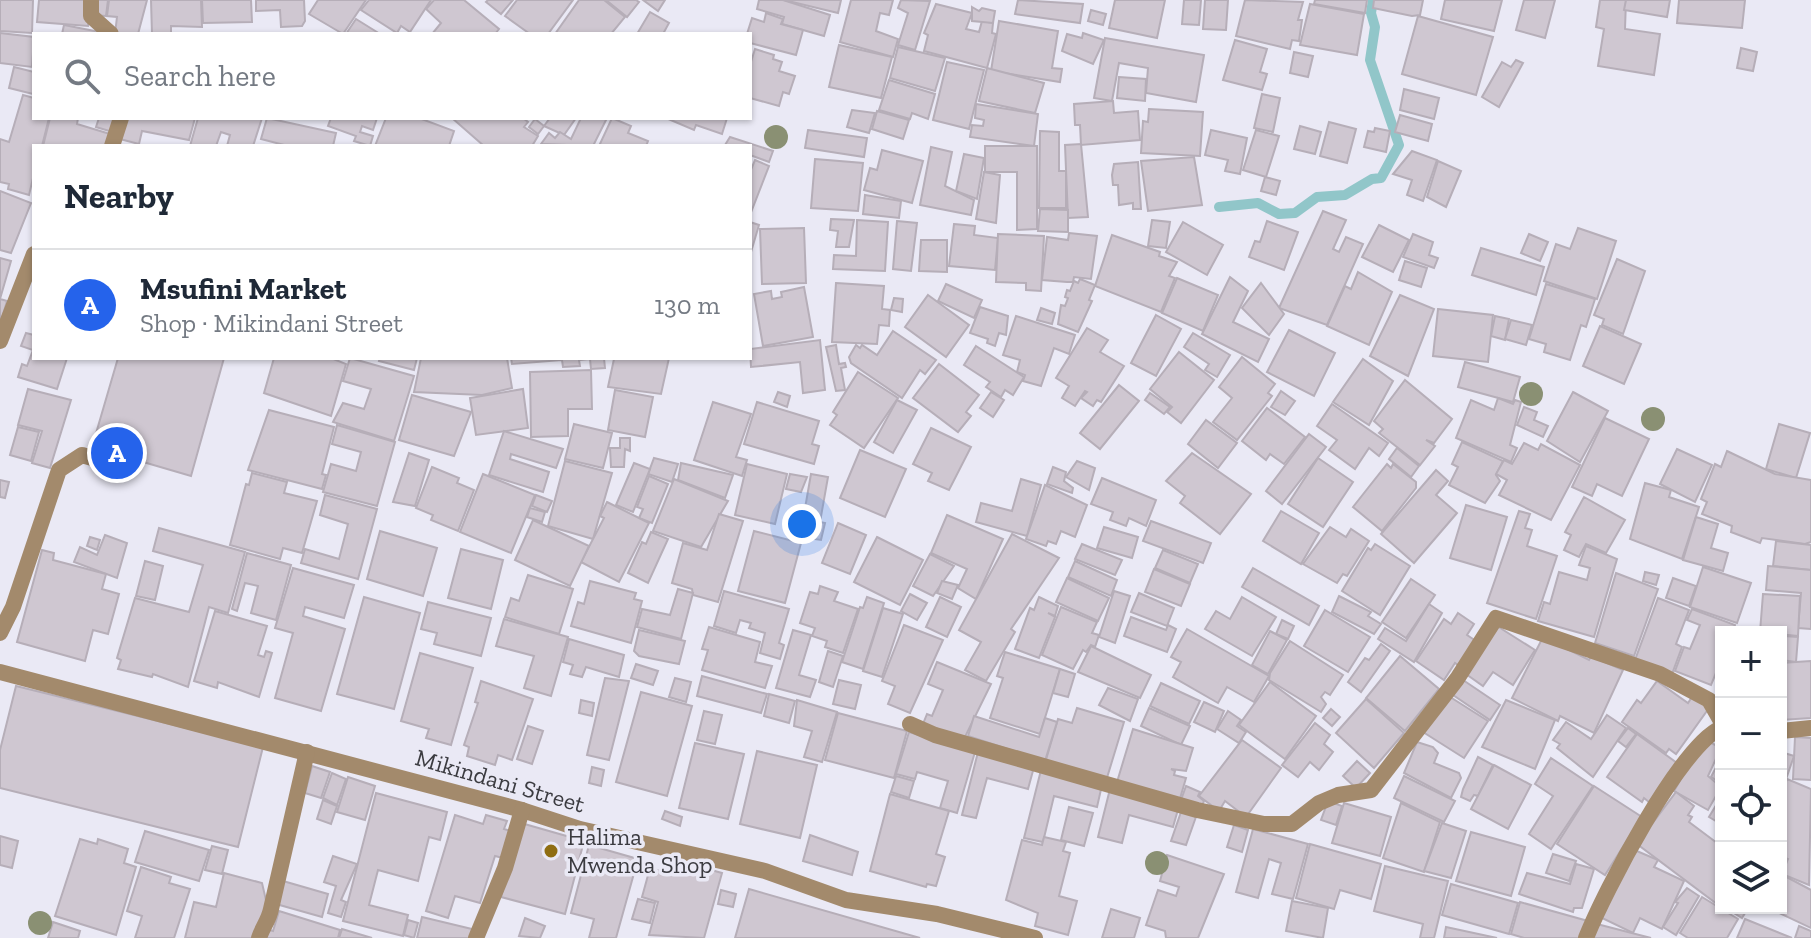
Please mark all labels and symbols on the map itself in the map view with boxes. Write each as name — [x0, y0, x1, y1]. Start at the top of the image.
pin: A — [91, 423, 143, 483]
your location — [782, 504, 822, 544]
street label: Mikindani Street — [412, 742, 588, 819]
place label: Halima Mwenda Shop — [567, 822, 713, 879]
marker: Halima Mwenda Shop — [542, 842, 560, 860]

